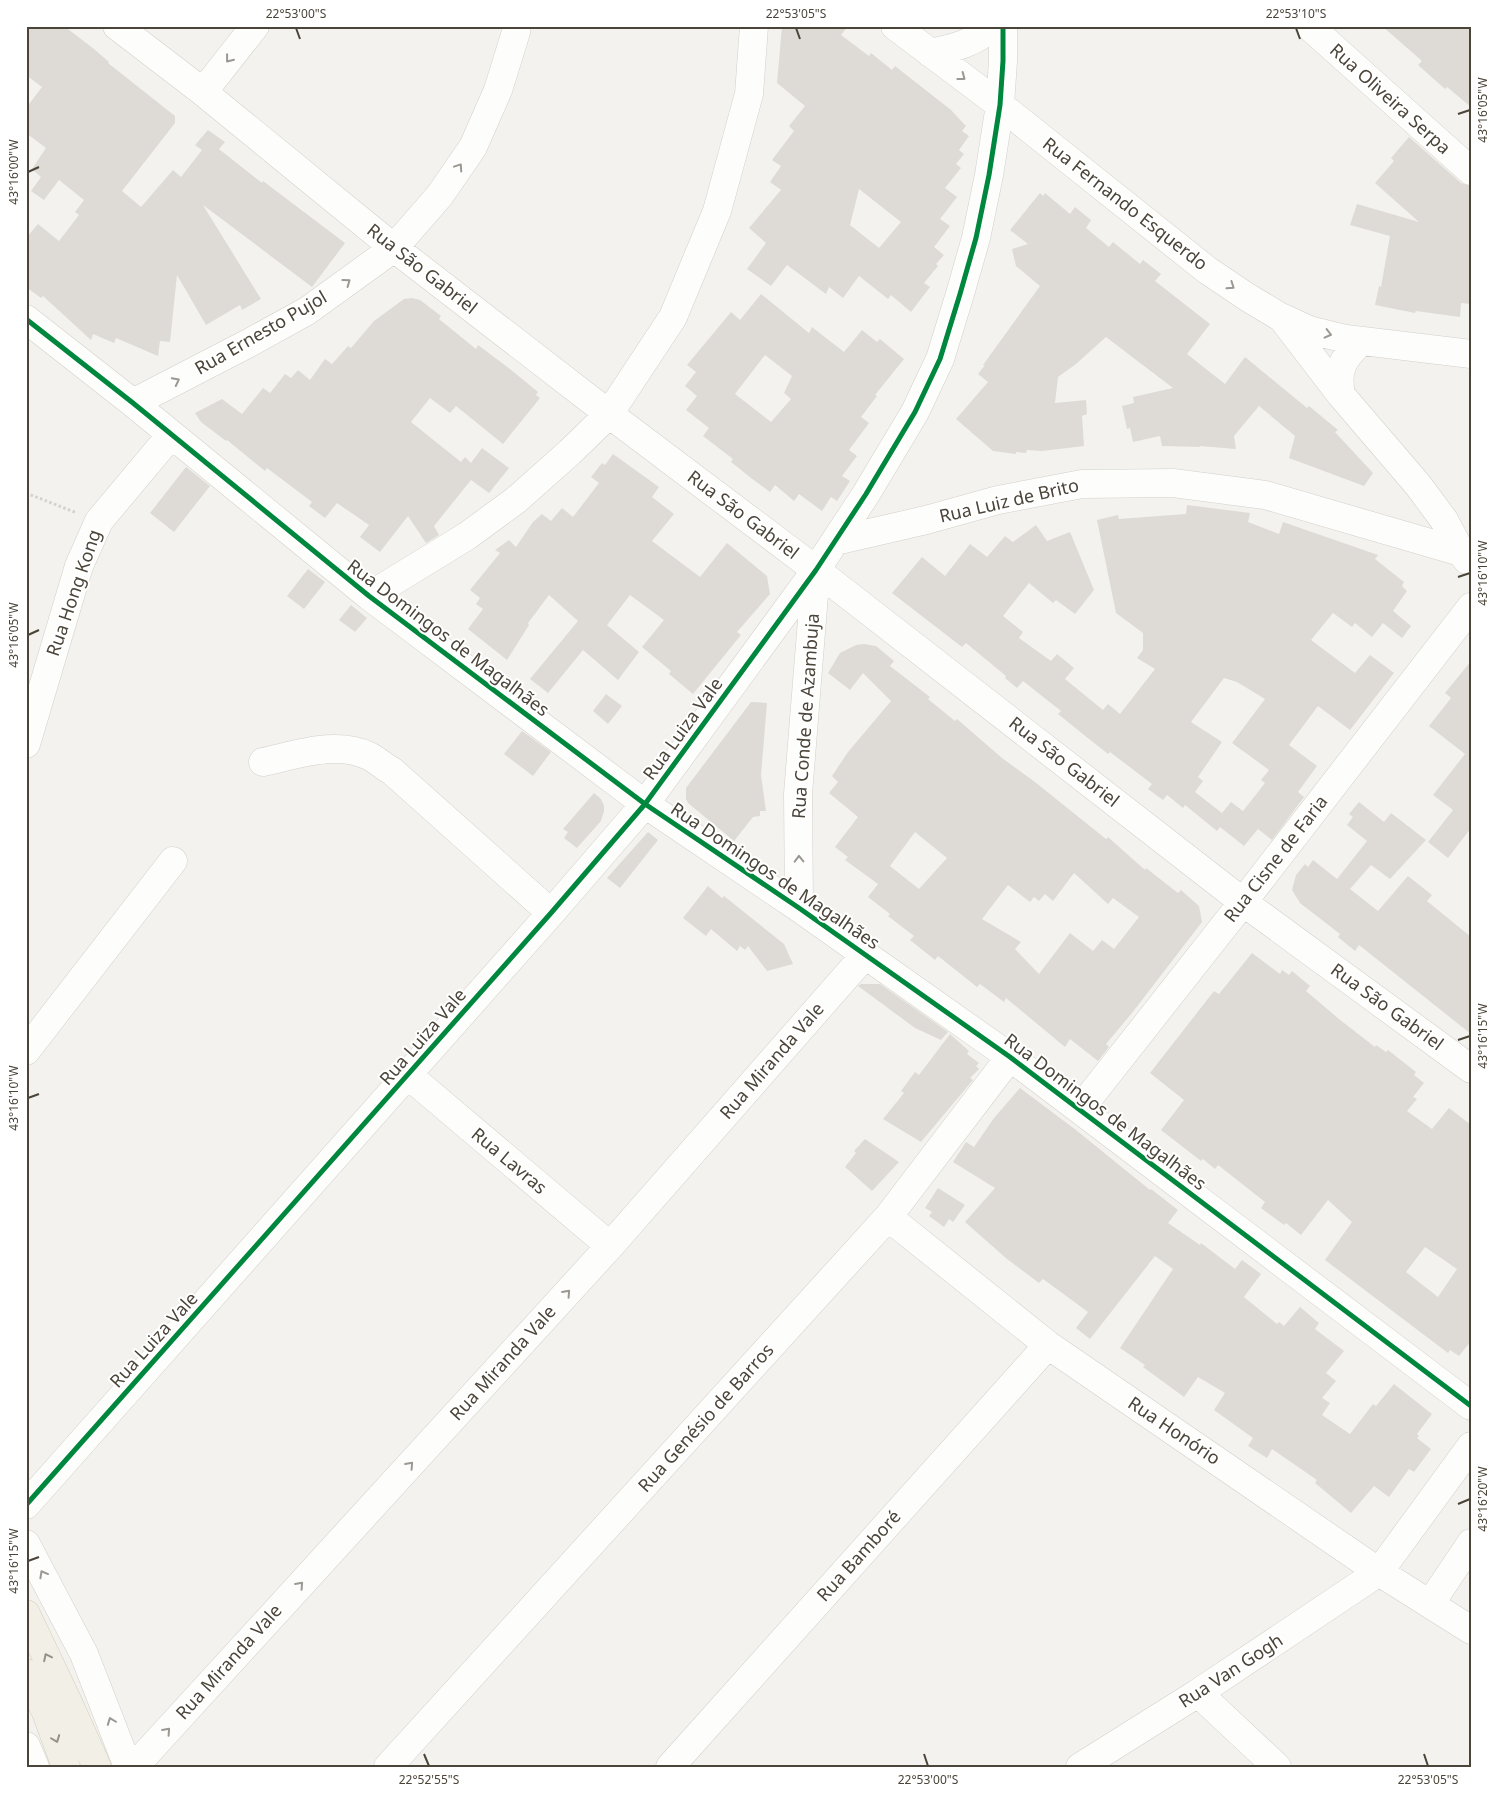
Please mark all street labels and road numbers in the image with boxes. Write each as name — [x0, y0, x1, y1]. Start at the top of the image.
street label: Rua Oliveira Serpa — [1325, 38, 1456, 159]
street label: Rua Fernando Esquerdo — [1038, 131, 1213, 275]
street label: Rua São Gabriel — [363, 218, 483, 319]
street label: Rua Ernesto Pujol — [190, 285, 331, 380]
street label: Rua São Gabriel — [683, 464, 804, 564]
street label: Rua Luiz de Brito — [937, 472, 1081, 528]
street label: Rua Hong Kong — [40, 526, 106, 659]
street label: Rua Domingos de Magalhães — [343, 553, 555, 721]
street label: Rua Conde de Azambuja — [786, 612, 824, 820]
street label: Rua Luiza Vale — [637, 672, 727, 784]
street label: Rua São Gabriel — [1005, 711, 1125, 812]
street label: Rua Cisne de Faria — [1218, 790, 1332, 927]
street label: Rua Domingos de Magalhães — [666, 796, 885, 954]
street label: Rua São Gabriel — [1326, 957, 1449, 1055]
street label: Rua Luiza Vale — [374, 983, 471, 1090]
street label: Rua Miranda Vale — [714, 997, 829, 1124]
street label: Rua Domingos de Magalhães — [1000, 1027, 1212, 1195]
street label: Rua Lavras — [467, 1122, 552, 1199]
street label: Rua Luiza Vale — [104, 1286, 203, 1392]
street label: Rua Miranda Vale — [444, 1299, 561, 1425]
street label: Rua Genésio de Barros — [632, 1338, 778, 1497]
street label: Rua Honório — [1124, 1390, 1225, 1470]
street label: Rua Bamboré — [811, 1505, 906, 1606]
street label: Rua Miranda Vale — [170, 1598, 287, 1724]
street label: Rua Van Gogh — [1174, 1628, 1287, 1713]

